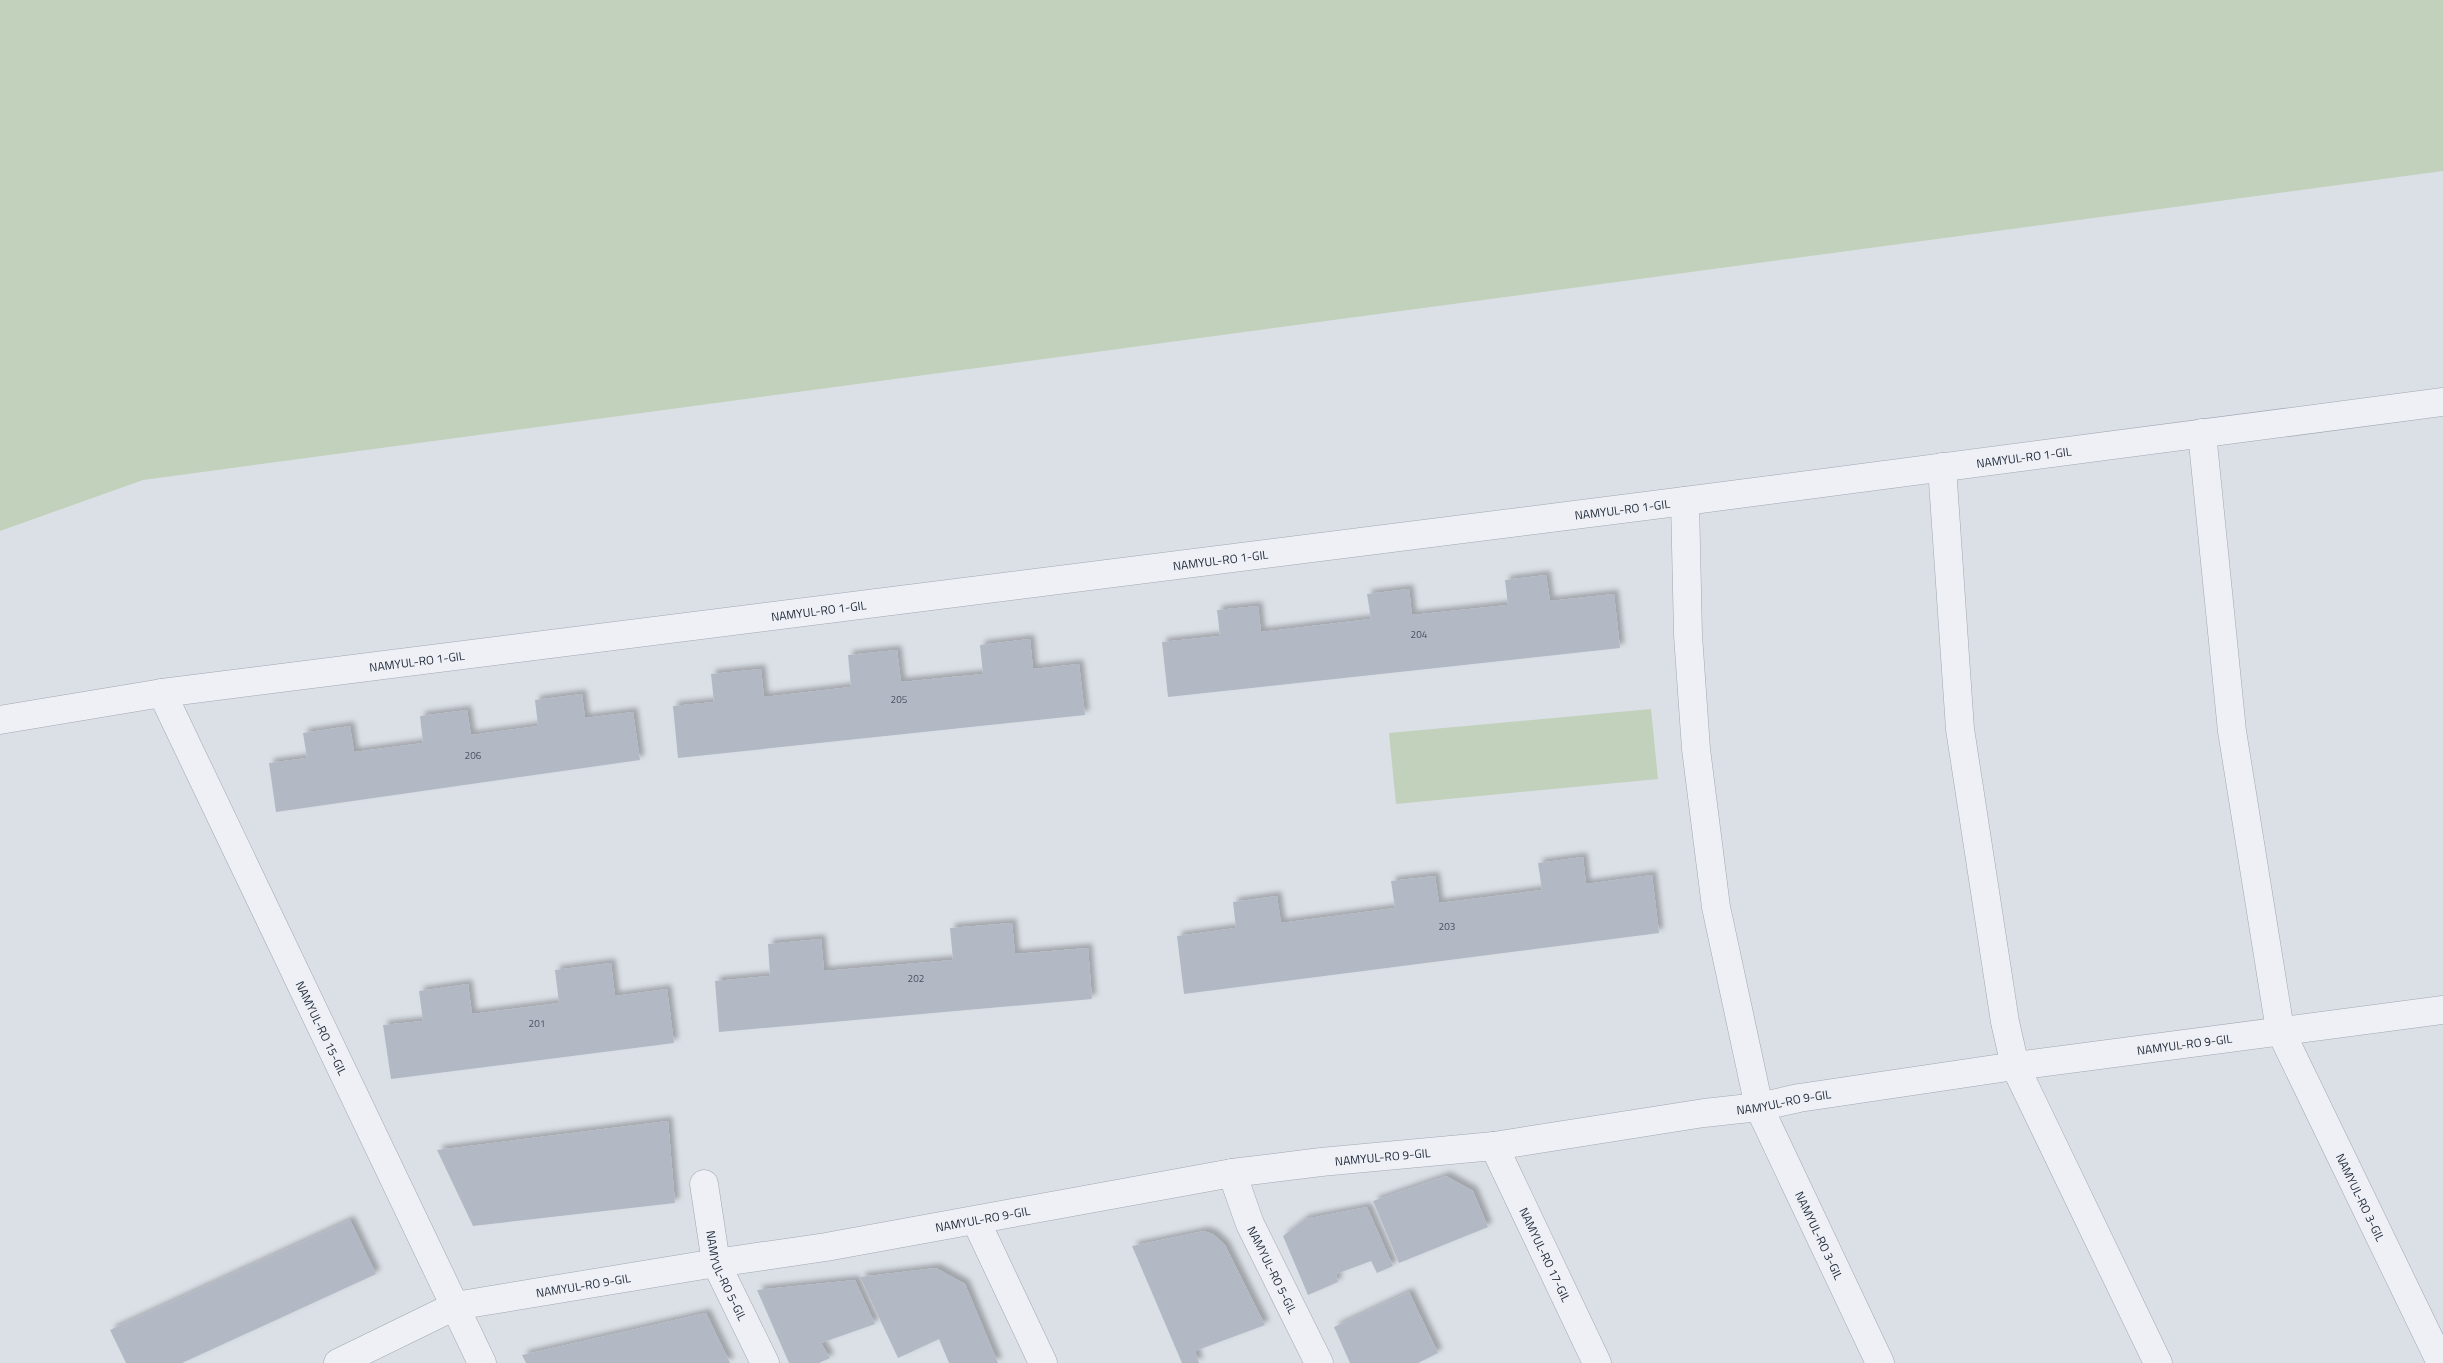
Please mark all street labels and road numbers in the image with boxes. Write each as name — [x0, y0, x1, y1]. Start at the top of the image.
street label: NAMYUL-RO 1-GIL — [1975, 441, 2073, 472]
street label: NAMYUL-RO 1-GIL — [1573, 493, 1671, 524]
street label: NAMYUL-RO 1-GIL — [1172, 544, 1269, 575]
street label: NAMYUL-RO 1-GIL — [770, 595, 868, 626]
street label: NAMYUL-RO 1-GIL — [368, 645, 466, 676]
street label: NAMYUL-RO 15-GIL — [291, 977, 353, 1078]
street label: NAMYUL-RO 9-GIL — [2136, 1028, 2233, 1059]
street label: NAMYUL-RO 9-GIL — [1735, 1084, 1832, 1119]
street label: NAMYUL-RO 9-GIL — [1334, 1142, 1431, 1170]
street label: NAMYUL-RO 3-GIL — [2331, 1150, 2390, 1245]
street label: NAMYUL-RO 3-GIL — [1791, 1188, 1849, 1283]
street label: NAMYUL-RO 9-GIL — [934, 1200, 1032, 1236]
street label: NAMYUL-RO 17-GIL — [1515, 1204, 1576, 1305]
street label: NAMYUL-RO 5-GIL — [1243, 1222, 1303, 1317]
street label: NAMYUL-RO 5-GIL — [702, 1229, 752, 1324]
street label: NAMYUL-RO 9-GIL — [534, 1268, 632, 1302]

